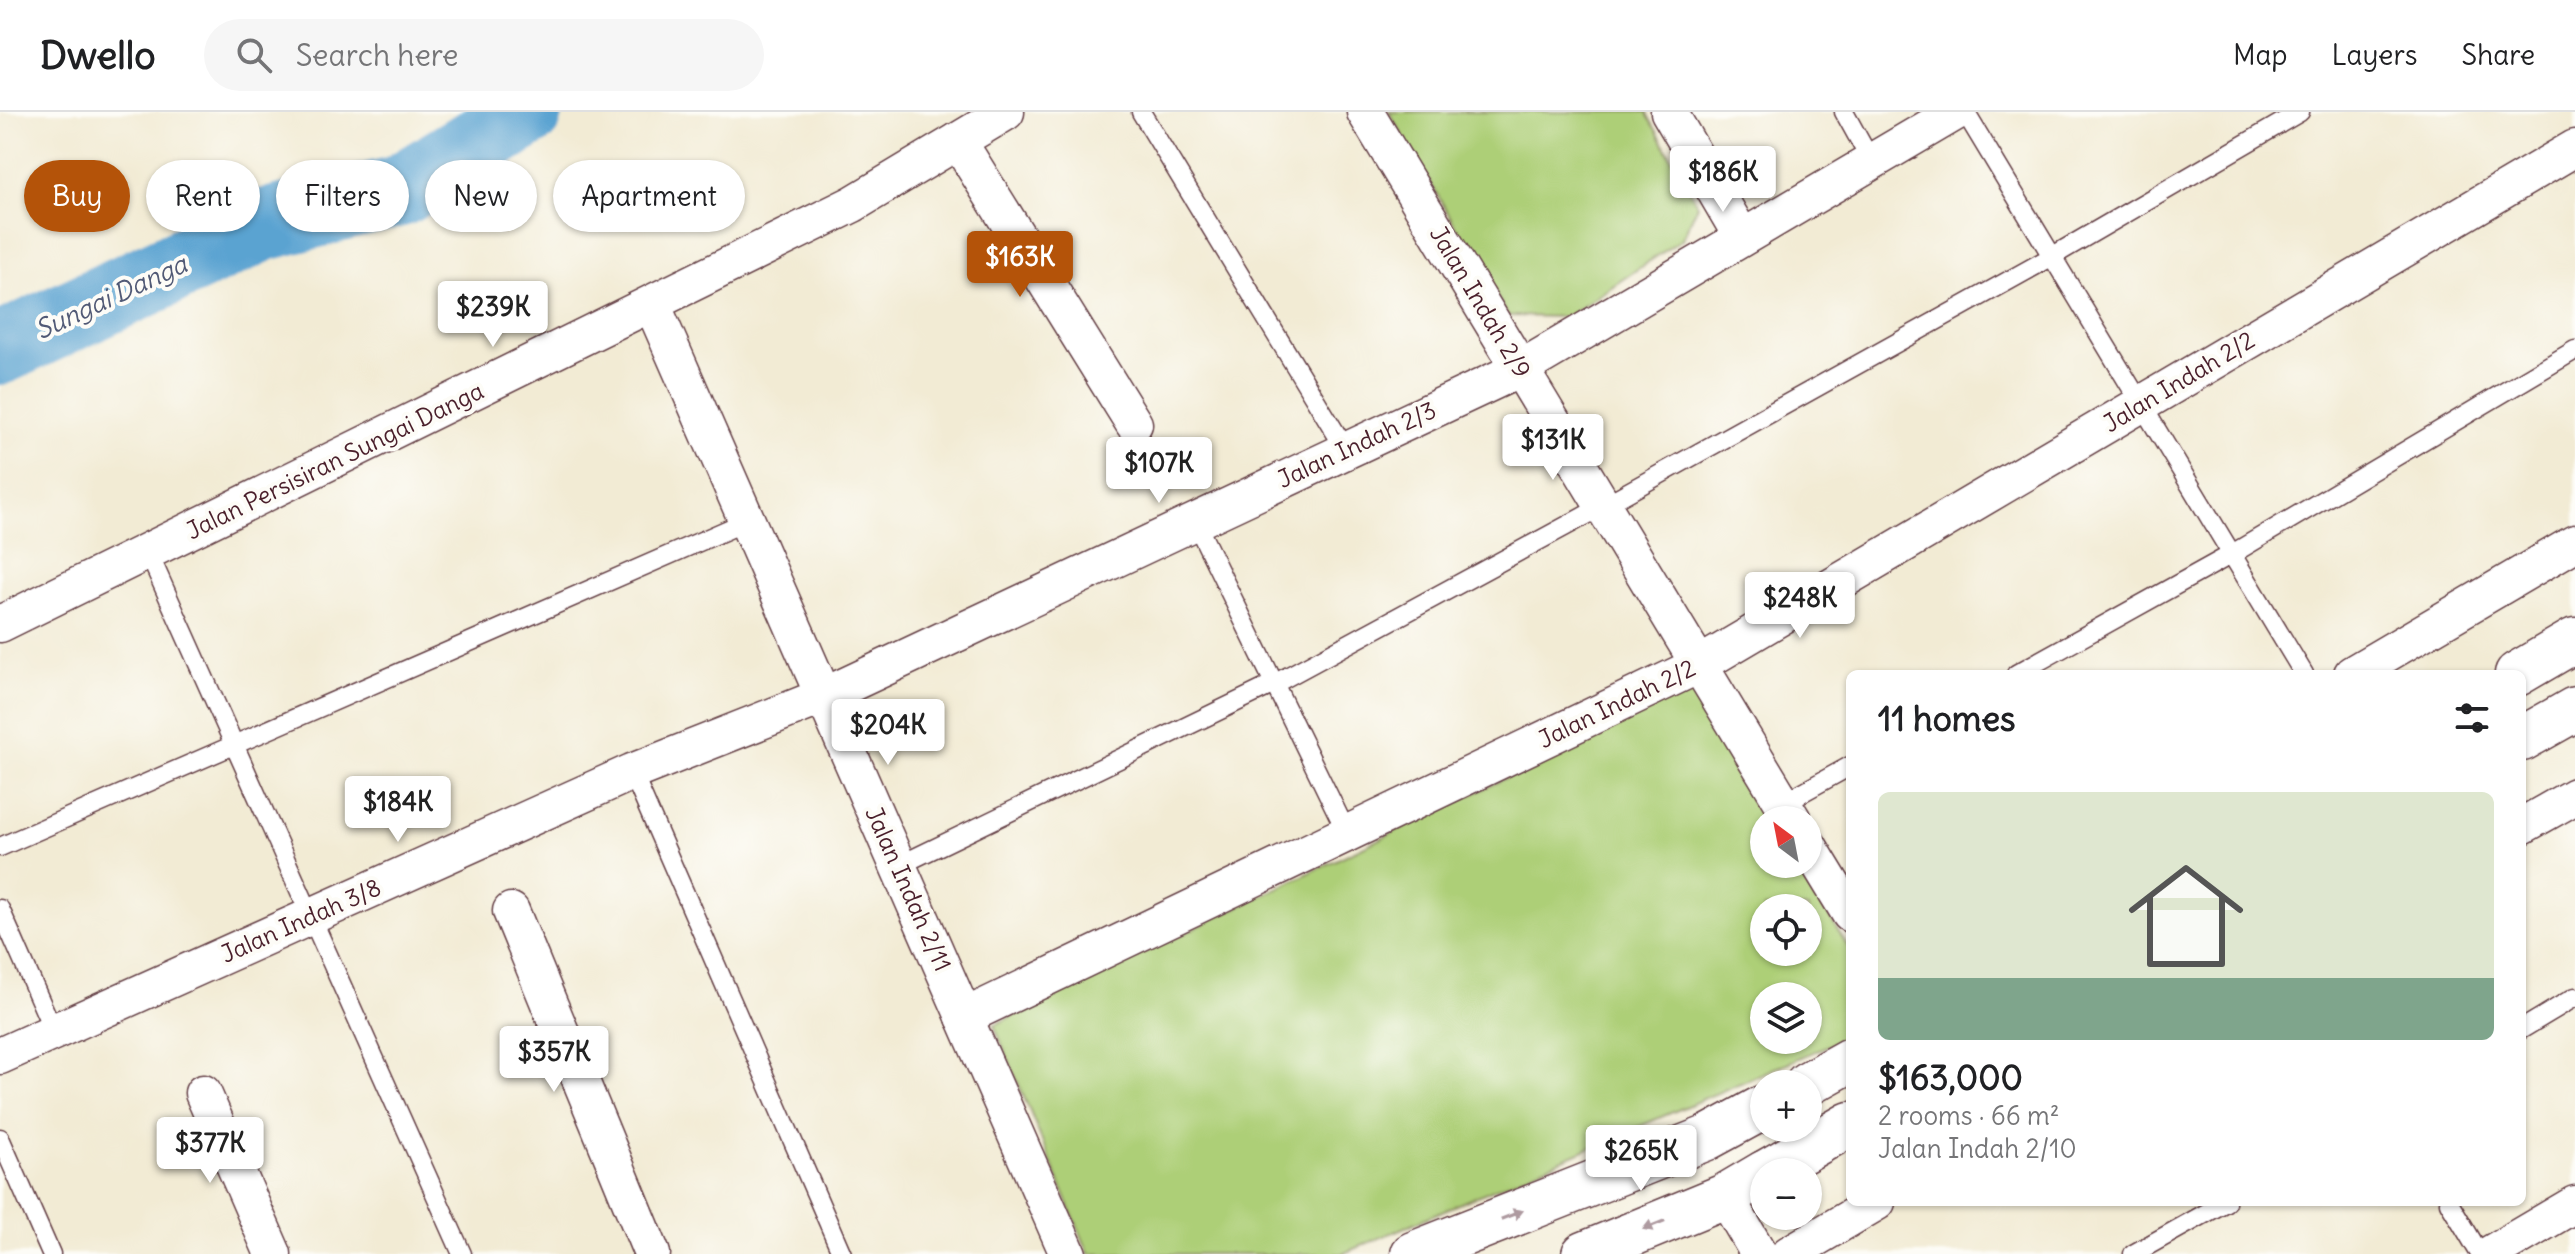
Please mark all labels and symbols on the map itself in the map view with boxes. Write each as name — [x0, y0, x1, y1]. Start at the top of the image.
pin: $186K — [1667, 146, 1779, 214]
street label: Jalan Indah 2/9 — [1424, 220, 1538, 383]
pin: $163K — [964, 231, 1076, 299]
water label: Sungai Danga — [30, 247, 193, 346]
pin: $239K — [437, 281, 549, 349]
street label: Jalan Indah 2/2 — [2097, 324, 2260, 438]
street label: Jalan Persisiran Sungai Danga — [181, 375, 488, 545]
street label: Jalan Indah 2/3 — [1272, 394, 1441, 494]
pin: $131K — [1497, 414, 1609, 482]
pin: $107K — [1103, 437, 1215, 505]
pin: $248K — [1744, 572, 1856, 640]
street label: Jalan Indah 2/2 — [1533, 652, 1700, 754]
pin: $204K — [832, 699, 944, 767]
pin: $184K — [342, 776, 454, 844]
street label: Jalan Indah 2/11 — [859, 802, 959, 976]
north arrow — [1750, 806, 1822, 878]
street label: Jalan Indah 3/8 — [216, 871, 385, 969]
pin: $357K — [498, 1026, 610, 1094]
pin: $377K — [154, 1117, 266, 1185]
pin: $265K — [1585, 1125, 1697, 1193]
one-way arrow — [1500, 1208, 1524, 1221]
one-way arrow — [1642, 1218, 1666, 1231]

